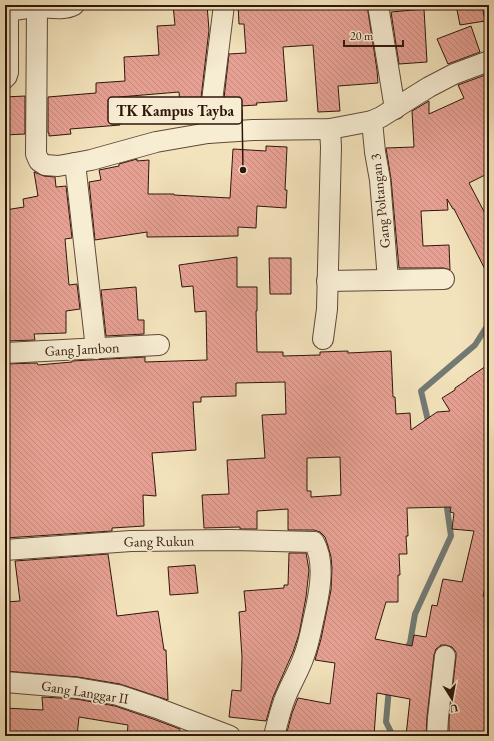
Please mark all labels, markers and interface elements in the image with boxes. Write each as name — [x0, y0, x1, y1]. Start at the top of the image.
scale bar — [344, 22, 403, 48]
text: 20 m — [350, 28, 374, 44]
callout: TK Kampus Tayba — [108, 97, 242, 124]
text: TK Kampus Tayba — [116, 101, 234, 120]
street label: Gang Poltangan 3 — [366, 152, 394, 249]
street label: Gang Jambon — [44, 338, 120, 360]
street label: Gang Rukun — [123, 531, 195, 551]
street label: Gang Langgar II — [40, 676, 130, 708]
north arrow — [432, 679, 472, 719]
text: U — [448, 701, 459, 717]

